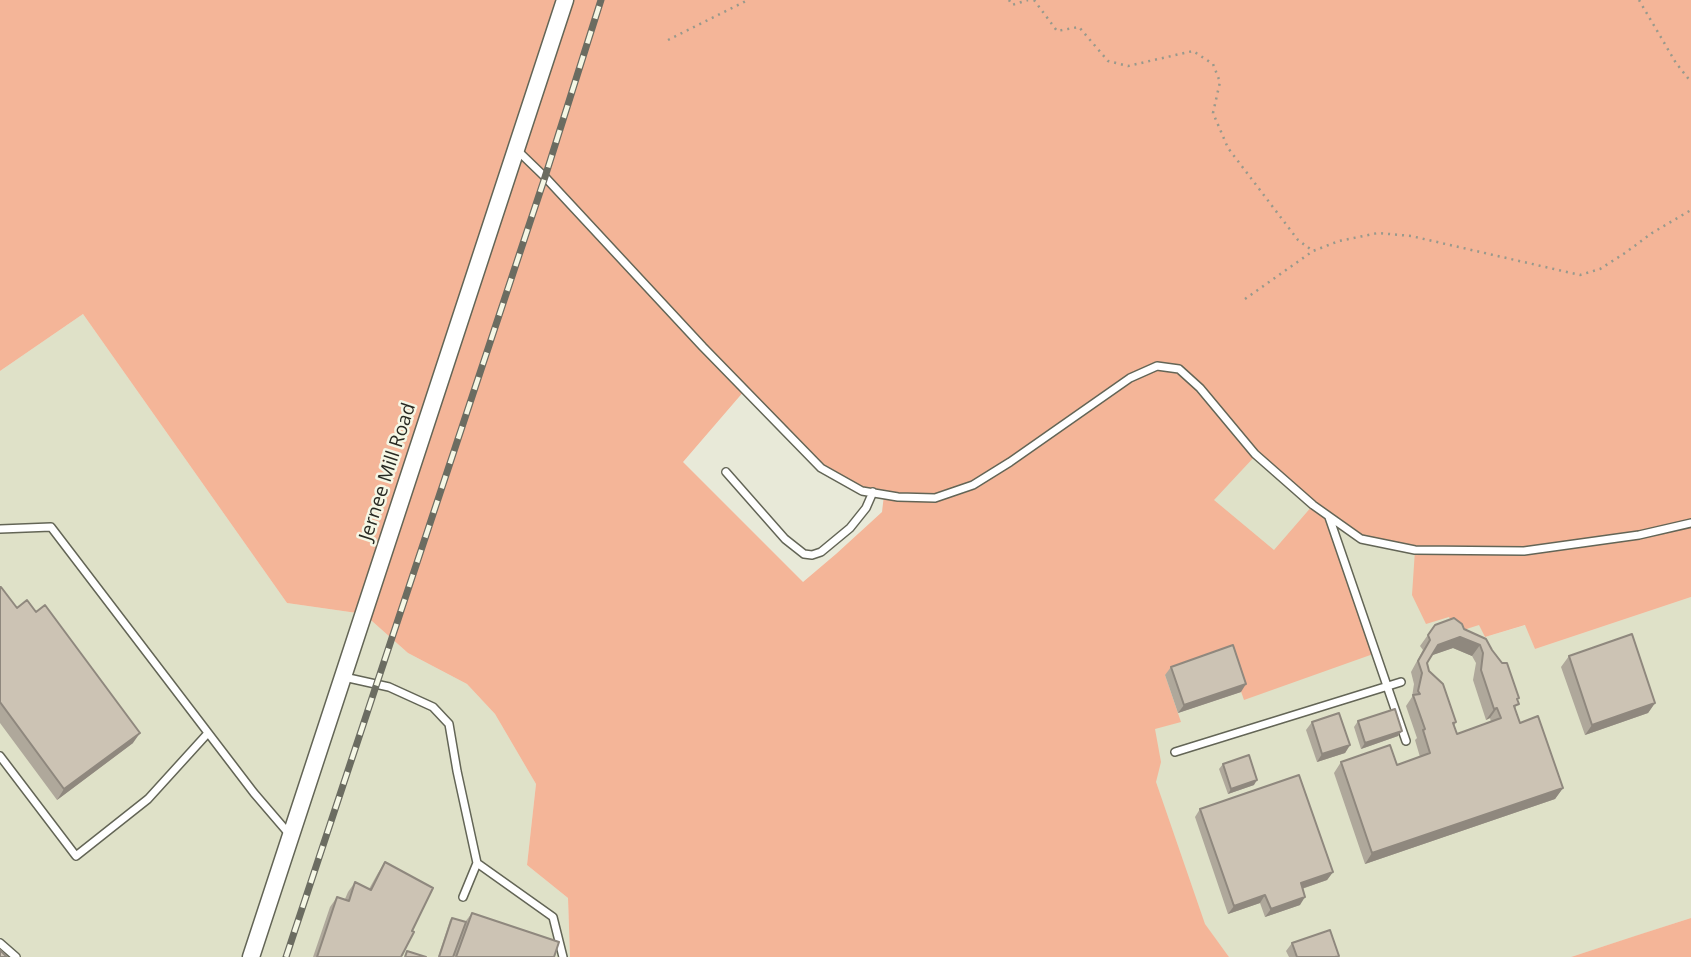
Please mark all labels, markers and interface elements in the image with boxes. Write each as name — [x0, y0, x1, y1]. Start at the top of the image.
street label: Jernee Mill Road — [355, 400, 421, 544]

